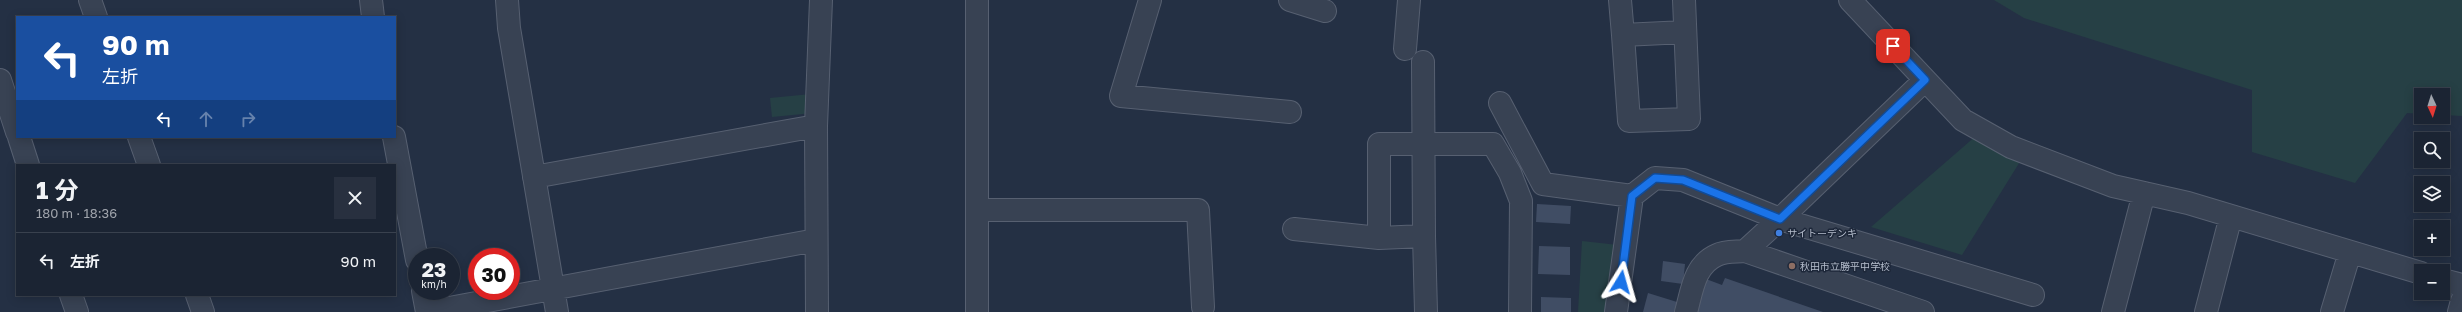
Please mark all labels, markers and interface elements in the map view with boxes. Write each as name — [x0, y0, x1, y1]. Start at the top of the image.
text: 90 m — [102, 28, 169, 61]
pin — [1876, 29, 1910, 63]
icon: left — [36, 32, 88, 84]
icon: arrive — [1882, 35, 1904, 57]
text: 左折 — [102, 65, 138, 87]
north arrow — [2414, 88, 2450, 124]
map controls — [2414, 88, 2450, 300]
icon: left — [153, 108, 175, 130]
icon: ahead — [195, 108, 217, 130]
icon: right — [237, 108, 259, 130]
button: search — [2414, 132, 2450, 168]
text: 1 分 — [36, 175, 78, 204]
button: layers — [2414, 176, 2450, 212]
button: close — [334, 177, 376, 219]
text: 180 m · 18:36 — [36, 205, 117, 221]
button: + — [2414, 220, 2450, 256]
place label: サイトーデンキ — [1787, 227, 1857, 239]
marker: サイトーデンキ — [1774, 228, 1784, 238]
speed limit sign: 30 — [468, 248, 520, 300]
icon: left — [36, 250, 58, 272]
text: 左折 — [70, 252, 100, 270]
text: 90 m — [341, 252, 376, 270]
text: 23 — [422, 257, 446, 281]
place label: 秋田市立勝平中学校 — [1800, 260, 1890, 272]
position arrow — [1600, 261, 1642, 303]
marker: 秋田市立勝平中学校 — [1787, 261, 1797, 271]
button: − — [2414, 264, 2450, 300]
text: km/h — [421, 278, 447, 290]

